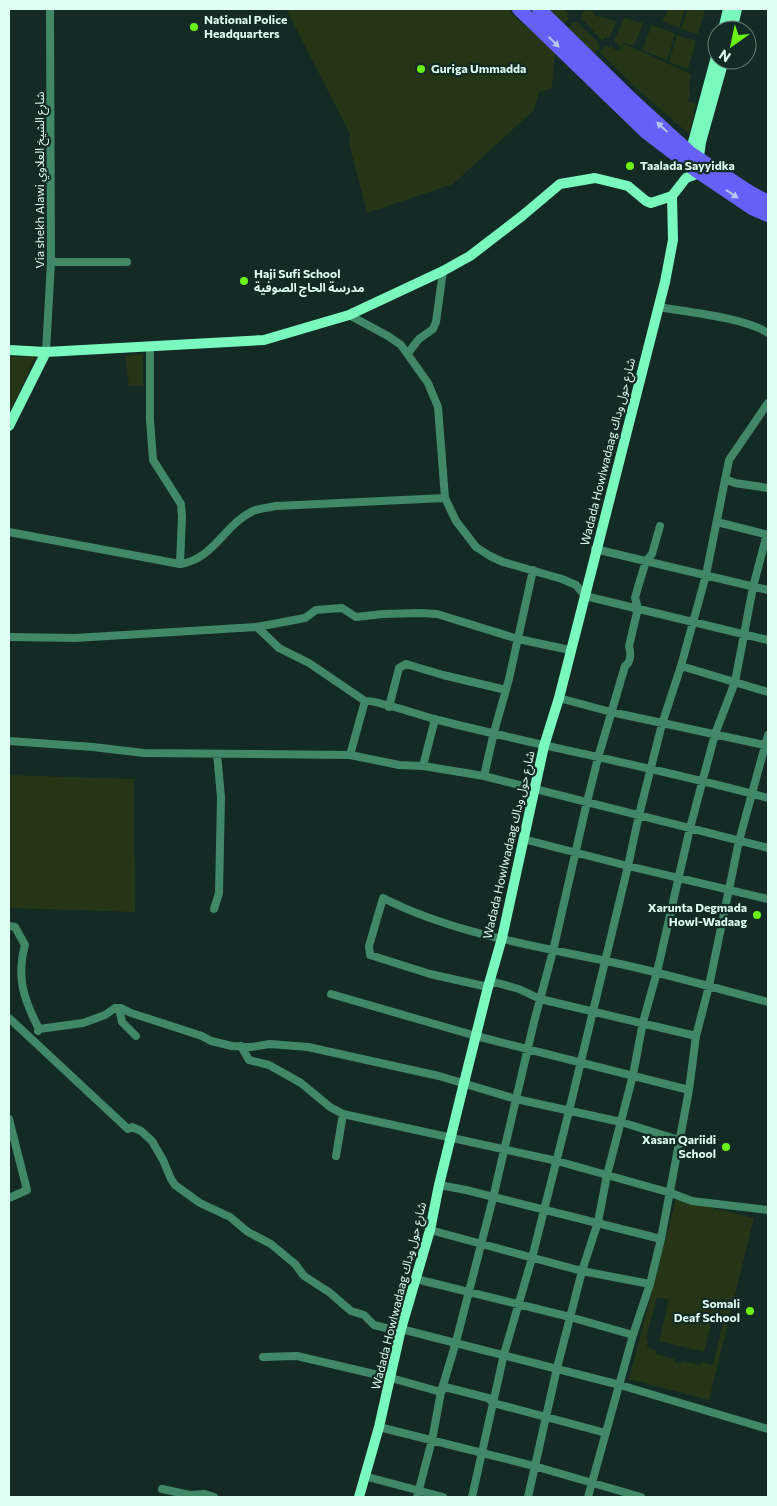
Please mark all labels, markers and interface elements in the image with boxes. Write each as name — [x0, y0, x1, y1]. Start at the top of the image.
place label: National Police Headquarters — [204, 12, 287, 40]
north arrow — [707, 20, 757, 70]
marker: National Police Headquarters — [188, 21, 200, 33]
one-way arrow — [548, 36, 560, 48]
text: N — [716, 46, 734, 66]
place label: Guriga Ummadda — [431, 61, 526, 75]
marker: Guriga Ummadda — [415, 63, 427, 75]
street label: Via shekh Alawi شارع الشيخ العلاوي — [32, 91, 50, 269]
one-way arrow — [656, 121, 668, 133]
place label: Taalada Sayyidka — [640, 158, 735, 172]
marker: Taalada Sayyidka — [624, 160, 636, 172]
one-way arrow — [725, 189, 739, 199]
place label: Haji Sufi School مدرسة الحاج الصوفية — [254, 266, 365, 297]
marker: Haji Sufi School مدرسة الحاج الصوفية — [238, 275, 250, 287]
street label: Wadada Howlwadaag شارع حول وداك — [577, 357, 640, 548]
street label: Wadada Howlwadaag شارع حول وداك — [480, 749, 539, 941]
place label: Xarunta Degmada Howl-Wadaag — [648, 900, 747, 928]
marker: Xarunta Degmada Howl-Wadaag — [751, 909, 763, 921]
place label: Xasan Qariidi School — [642, 1132, 716, 1160]
marker: Xasan Qariidi School — [720, 1141, 732, 1153]
street label: Wadada Howlwadaag شارع حول وداك — [368, 1201, 431, 1392]
place label: Somali Deaf School — [674, 1296, 740, 1324]
marker: Somali Deaf School — [744, 1305, 756, 1317]

